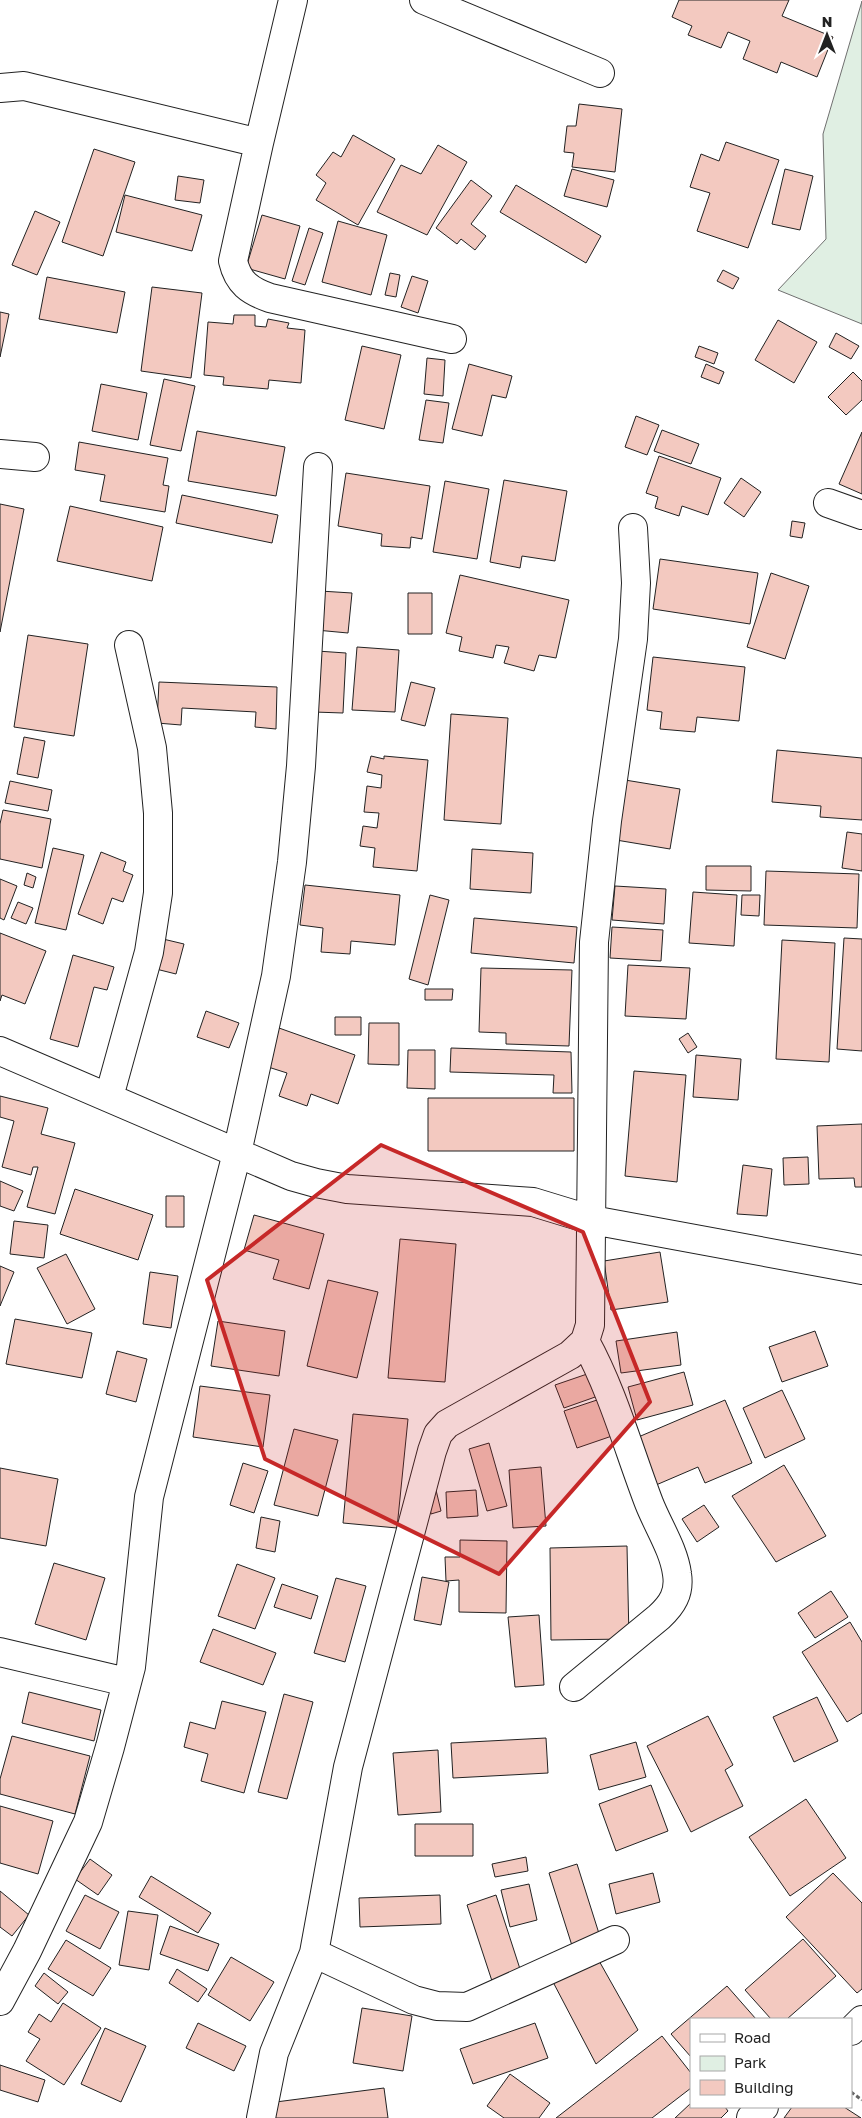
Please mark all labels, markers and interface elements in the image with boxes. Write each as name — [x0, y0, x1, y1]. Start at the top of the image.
north arrow — [802, 10, 852, 60]
text: N — [822, 13, 832, 30]
legend — [690, 2018, 852, 2108]
text: Road — [734, 2028, 771, 2046]
text: Park — [734, 2053, 767, 2071]
text: Building — [734, 2078, 794, 2096]

